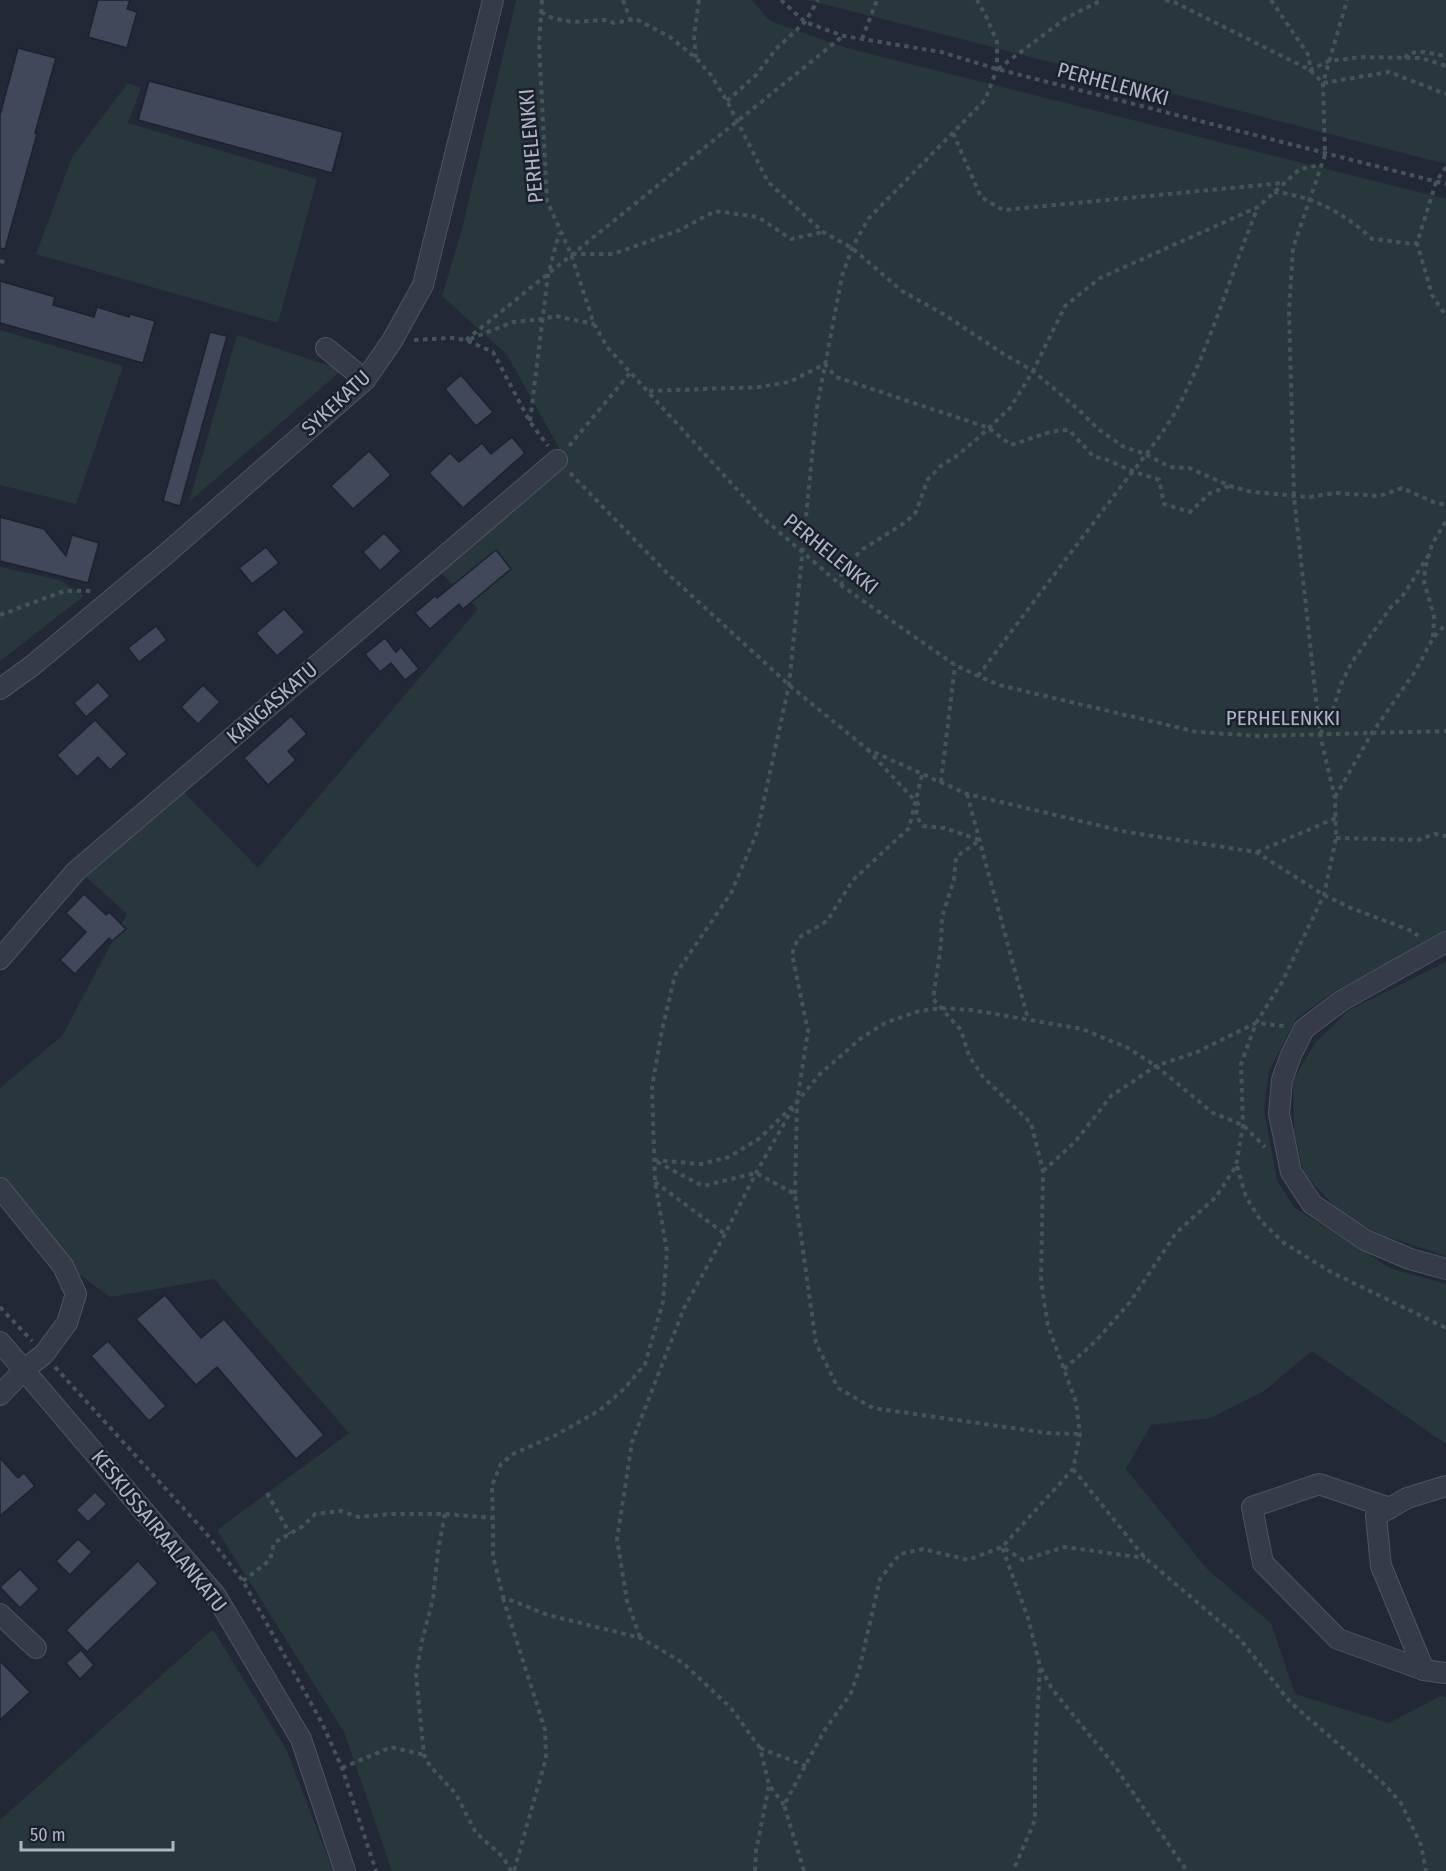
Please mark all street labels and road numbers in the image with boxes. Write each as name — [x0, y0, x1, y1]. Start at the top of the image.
street label: PERHELENKKI — [1054, 57, 1172, 111]
street label: PERHELENKKI — [513, 88, 549, 204]
street label: SYKEKATU — [296, 365, 376, 441]
street label: PERHELENKKI — [778, 508, 884, 600]
street label: KANGASKATU — [221, 657, 323, 749]
street label: PERHELENKKI — [1226, 705, 1340, 731]
street label: KESKUSSAIRAALANKATU — [86, 1445, 232, 1617]

